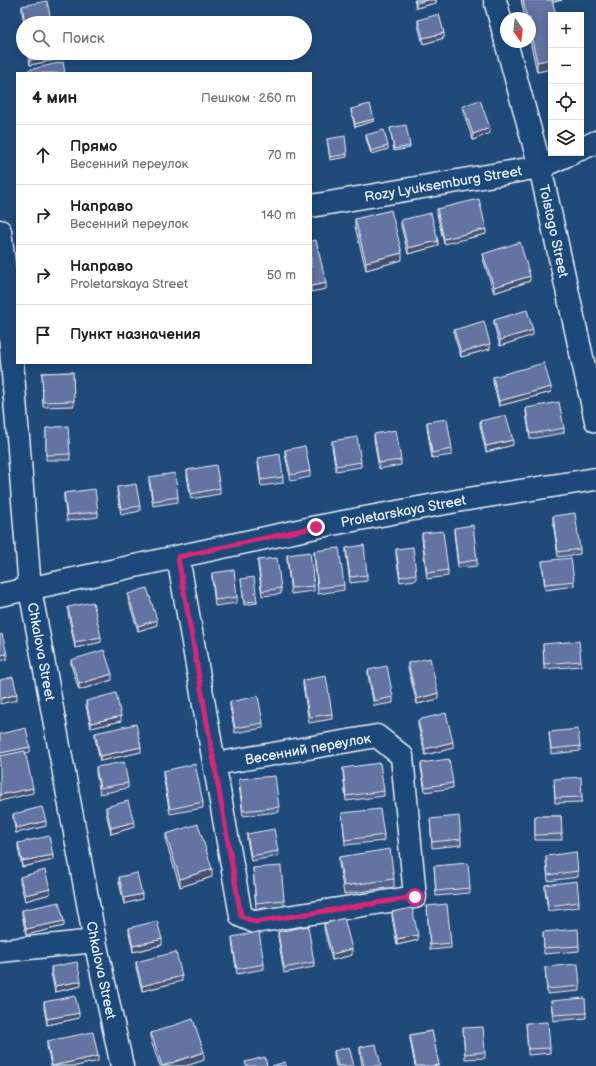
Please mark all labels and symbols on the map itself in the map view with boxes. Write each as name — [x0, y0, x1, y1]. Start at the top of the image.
north arrow — [500, 12, 536, 48]
street label: Rozy Lyuksemburg Street — [363, 162, 524, 205]
street label: Tolstogo Street — [536, 183, 573, 280]
street label: Proletarskaya Street — [339, 491, 468, 531]
route end — [307, 518, 325, 536]
street label: Chkalova Street — [24, 601, 59, 703]
street label: Весенний переулок — [244, 729, 373, 768]
route start — [406, 888, 424, 906]
street label: Chkalova Street — [83, 920, 120, 1021]

